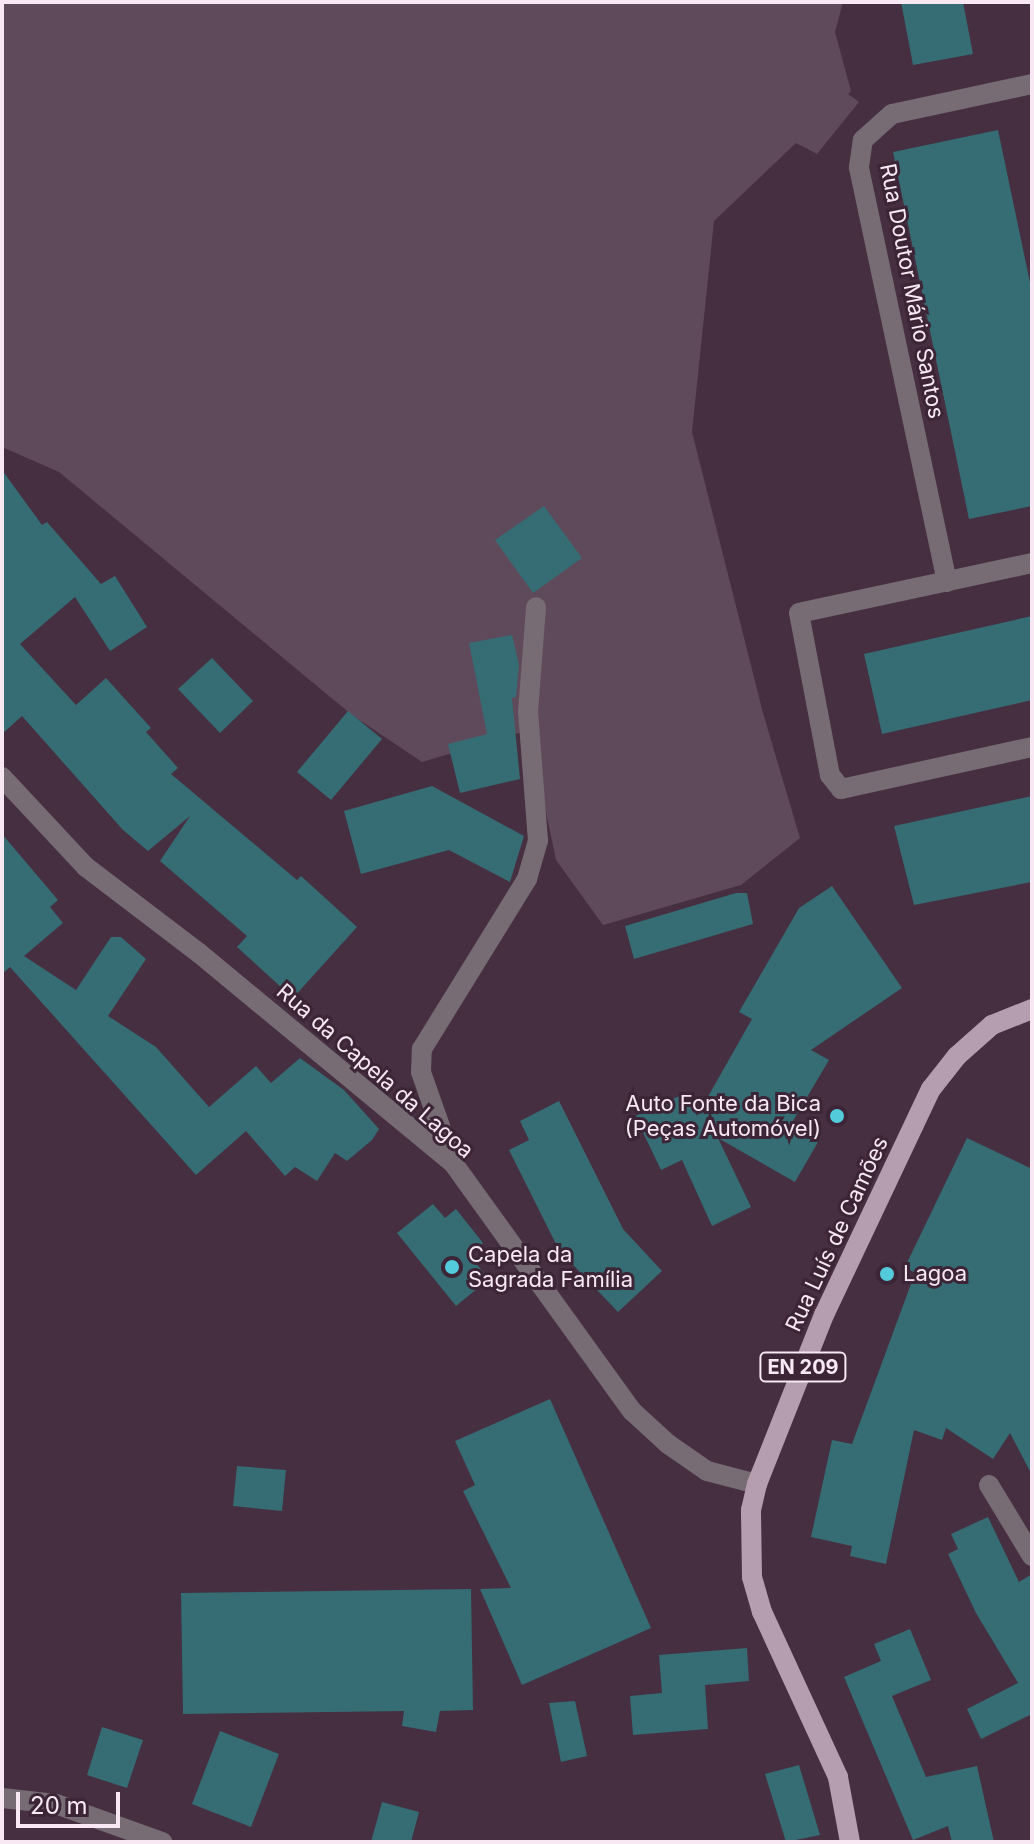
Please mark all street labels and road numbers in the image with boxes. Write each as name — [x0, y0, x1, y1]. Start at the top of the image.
street label: Rua Doutor Mário Santos — [874, 161, 950, 421]
street label: Rua da Capela da Lagoa — [271, 978, 479, 1164]
street label: Rua Luís de Camões — [780, 1132, 894, 1336]
road number: EN 209 — [759, 1351, 847, 1383]

